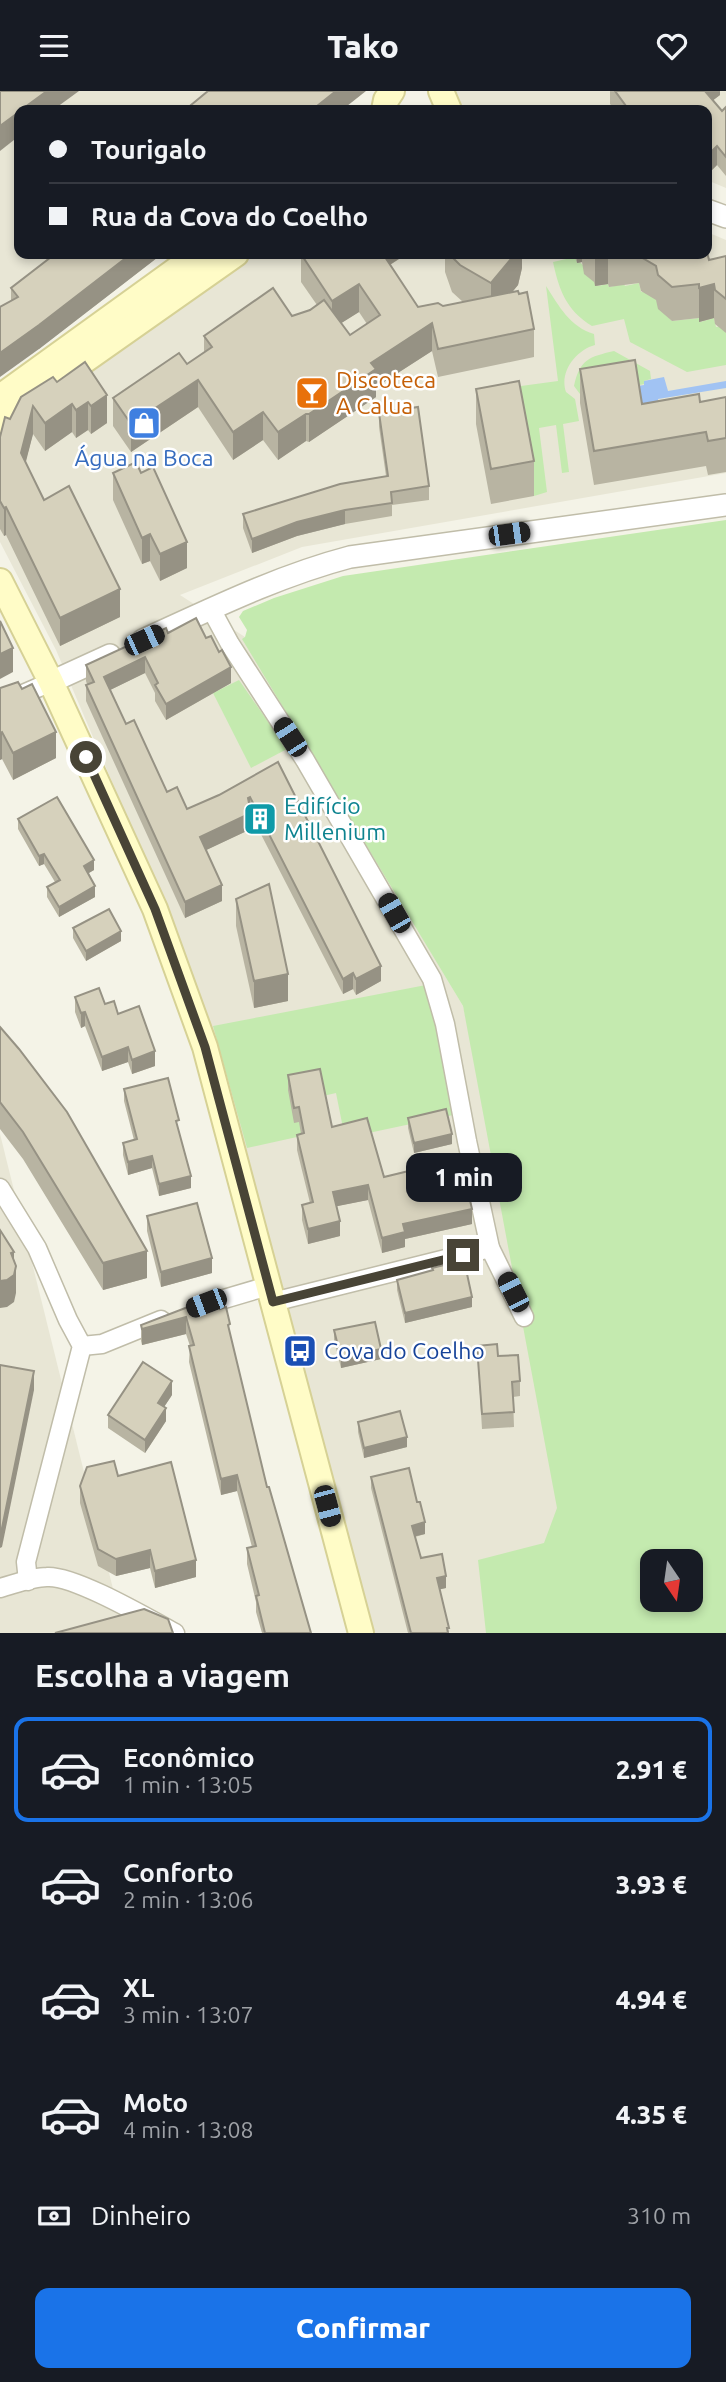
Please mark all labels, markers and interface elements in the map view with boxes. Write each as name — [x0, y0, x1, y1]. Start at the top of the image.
icon: menu — [35, 27, 73, 65]
icon: heart — [653, 27, 691, 65]
text: Tako — [327, 28, 399, 64]
text: Tourigalo — [91, 135, 207, 164]
text: Rua da Cova do Coelho — [91, 202, 368, 231]
place label: Discoteca A Calua — [336, 367, 436, 418]
bar icon: Discoteca A Calua — [293, 374, 331, 412]
shop icon: Água na Boca — [125, 404, 163, 442]
place label: Água na Boca — [74, 444, 214, 470]
car — [487, 521, 532, 547]
car — [121, 622, 168, 658]
car — [270, 714, 311, 760]
route start — [70, 741, 102, 773]
place label: Edifício Millenium — [284, 793, 386, 844]
building icon: Edifício Millenium — [241, 800, 279, 838]
car — [375, 890, 414, 936]
callout: 1 min — [405, 1153, 521, 1203]
text: 1 min — [435, 1165, 493, 1190]
route end — [447, 1239, 479, 1271]
car — [495, 1269, 532, 1315]
car — [183, 1286, 230, 1320]
bus stop icon: Cova do Coelho — [281, 1332, 319, 1370]
place label: Cova do Coelho — [324, 1338, 485, 1363]
car — [312, 1483, 343, 1529]
north arrow — [640, 1549, 704, 1612]
map controls — [640, 1549, 703, 1612]
text: Escolha a viagem — [35, 1657, 290, 1693]
icon: car — [39, 1738, 102, 1801]
text: Econômico — [123, 1743, 255, 1772]
text: 2.91 € — [616, 1755, 687, 1784]
text: 1 min · 13:05 — [123, 1772, 254, 1797]
icon: car — [39, 1853, 102, 1916]
text: Conforto — [123, 1858, 234, 1887]
text: 3.93 € — [616, 1870, 687, 1899]
text: 2 min · 13:06 — [123, 1887, 254, 1912]
icon: car — [39, 1968, 102, 2031]
text: XL — [123, 1973, 154, 2002]
text: 4.94 € — [616, 1985, 687, 2014]
text: 3 min · 13:07 — [123, 2002, 254, 2027]
icon: car — [39, 2083, 102, 2146]
text: Moto — [123, 2088, 188, 2117]
text: 4.35 € — [616, 2100, 687, 2129]
text: 4 min · 13:08 — [123, 2117, 254, 2142]
icon: cash — [35, 2197, 73, 2235]
text: Dinheiro — [91, 2201, 191, 2230]
text: 310 m — [627, 2203, 691, 2228]
button: Confirmar — [35, 2288, 691, 2368]

